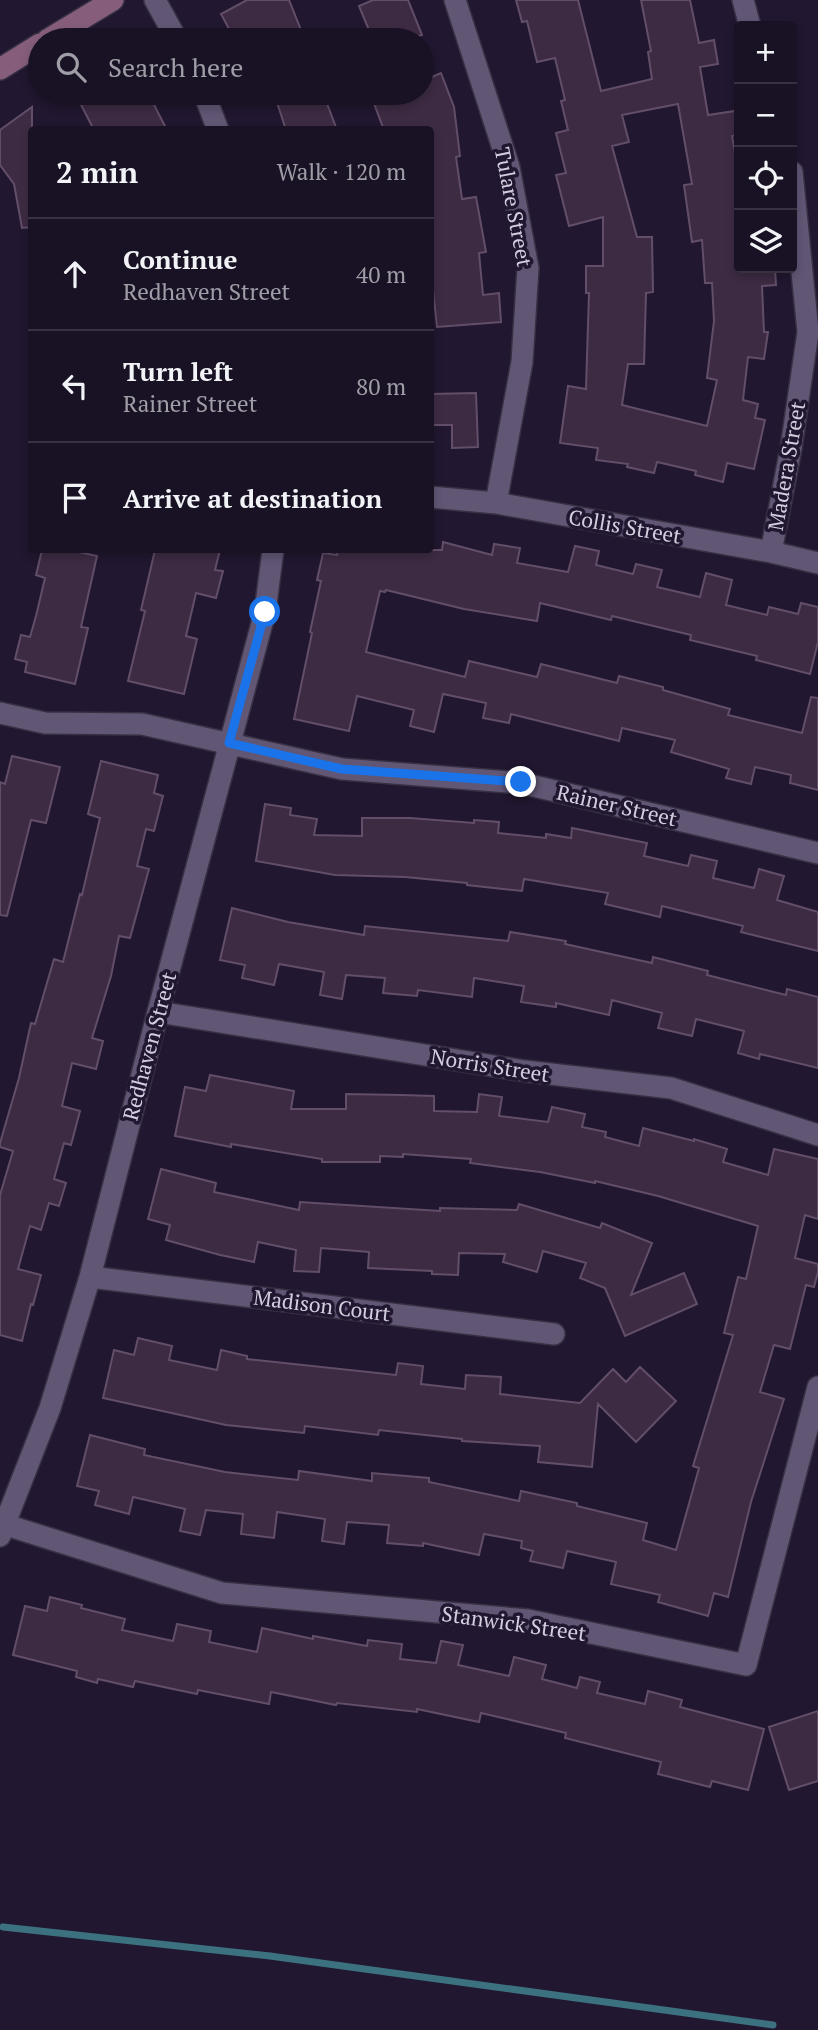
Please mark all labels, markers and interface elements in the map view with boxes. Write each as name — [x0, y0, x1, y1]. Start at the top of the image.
map controls — [734, 21, 797, 273]
button: + — [734, 21, 797, 84]
search box — [28, 28, 434, 105]
icon: search — [52, 48, 90, 86]
text: Search here — [108, 50, 243, 84]
button: − — [734, 84, 797, 147]
street label: Tulare Street — [489, 145, 539, 269]
button: locate — [734, 147, 797, 210]
text: 2 min — [56, 152, 138, 192]
text: Walk · 120 m — [277, 156, 406, 187]
button: layers — [734, 210, 797, 273]
text: Continue — [123, 242, 237, 276]
icon: ahead — [56, 255, 94, 293]
text: 40 m — [356, 259, 406, 290]
text: Redhaven Street — [123, 276, 290, 307]
text: Turn left — [123, 354, 233, 388]
icon: left — [56, 367, 94, 405]
text: 80 m — [356, 371, 406, 402]
text: Rainer Street — [123, 388, 257, 419]
street label: Madera Street — [761, 399, 811, 533]
icon: arrive — [56, 479, 94, 517]
text: Arrive at destination — [123, 481, 382, 515]
street label: Collis Street — [567, 502, 684, 550]
route start — [249, 596, 280, 627]
route end — [505, 766, 536, 797]
street label: Rainer Street — [554, 778, 680, 832]
street label: Redhaven Street — [116, 968, 182, 1123]
street label: Norris Street — [429, 1042, 551, 1088]
street label: Madison Court — [252, 1283, 392, 1327]
street label: Stanwick Street — [440, 1599, 588, 1647]

